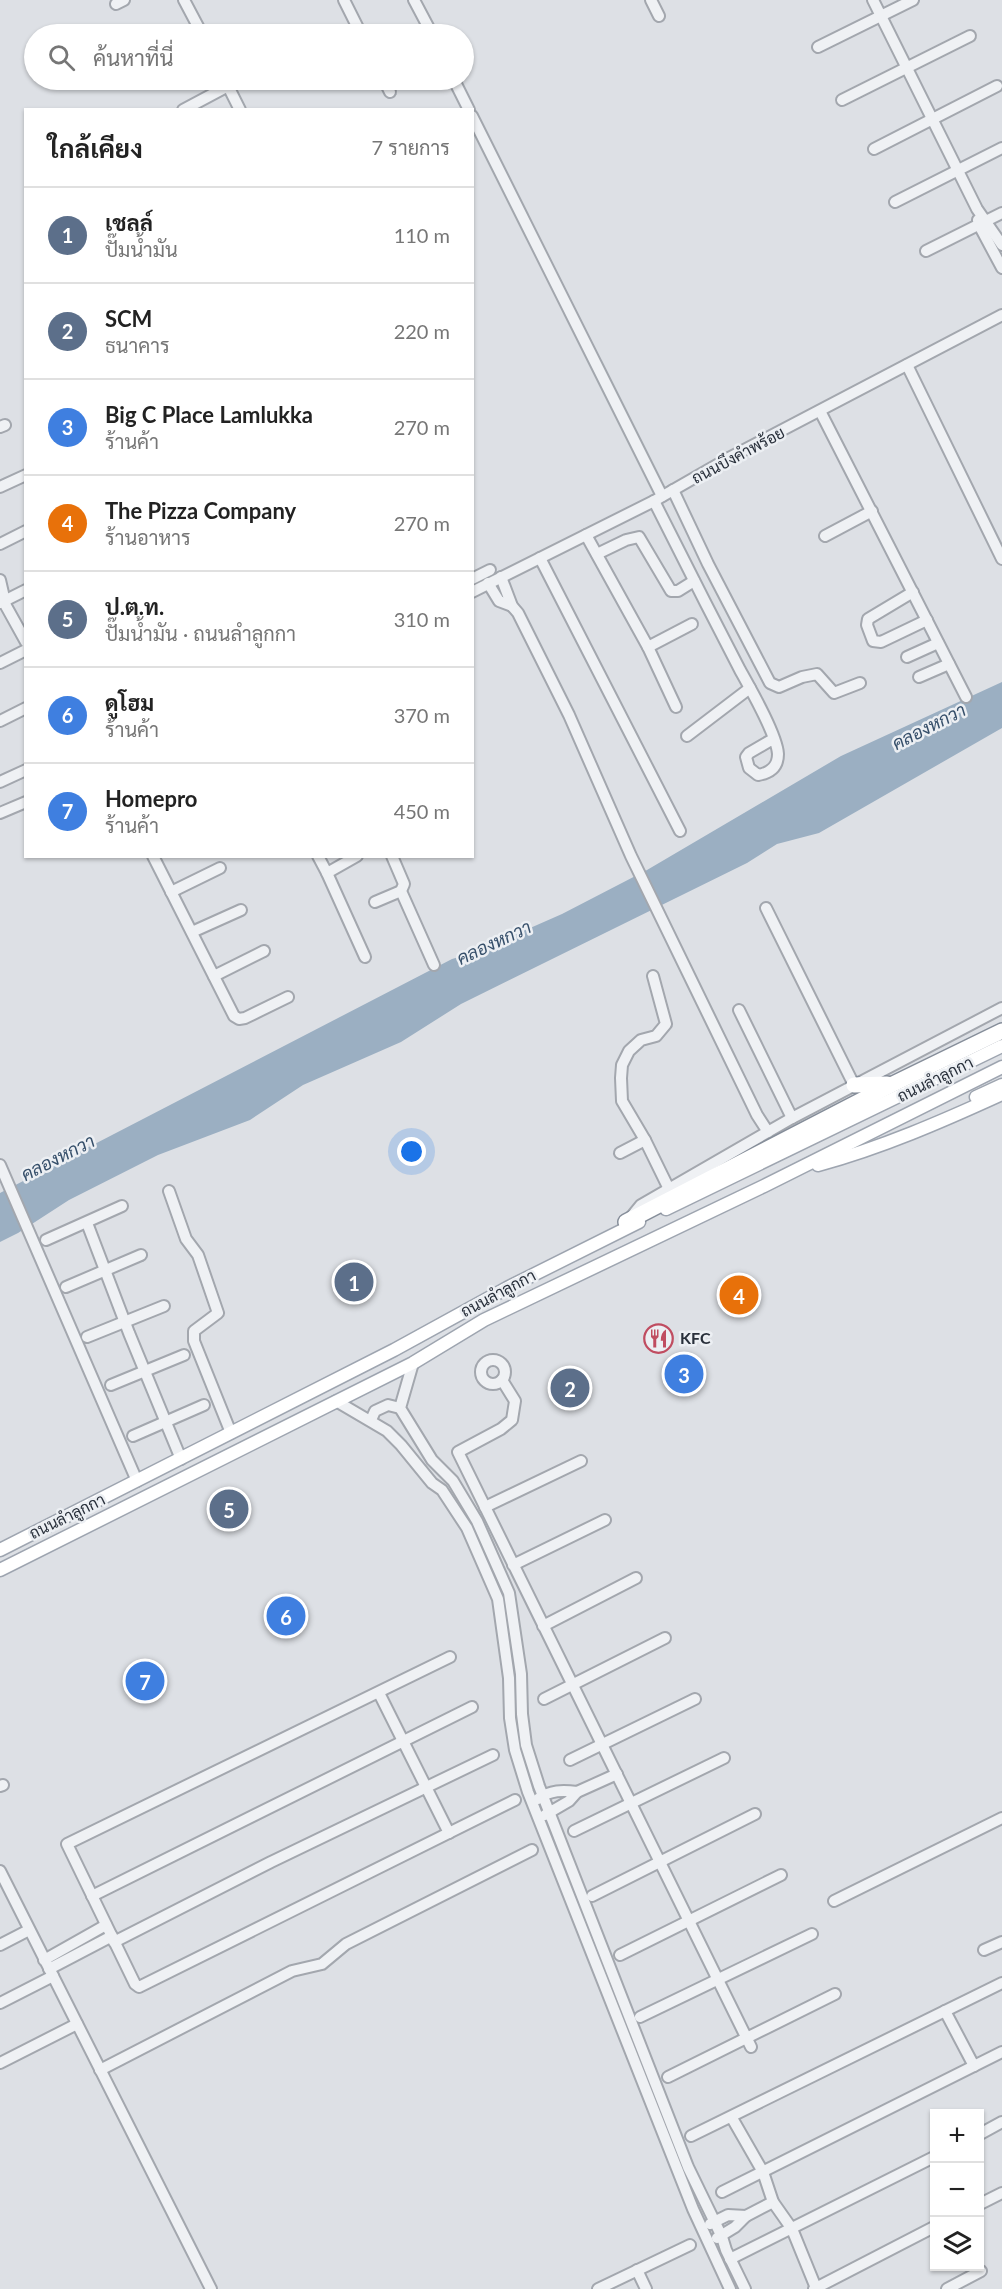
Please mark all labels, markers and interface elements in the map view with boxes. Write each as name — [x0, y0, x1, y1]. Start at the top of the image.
search box — [24, 24, 474, 90]
icon: search — [45, 41, 78, 74]
text: ค้นหาที่นี่ — [93, 44, 173, 71]
text: ใกล้เคียง — [48, 132, 143, 164]
text: 7 รายการ — [372, 135, 450, 159]
text: เชลล์ — [105, 209, 153, 236]
text: 1 — [62, 223, 73, 247]
text: 110 m — [394, 223, 450, 247]
text: ปั๊มน้ำมัน — [105, 237, 178, 261]
text: SCM — [105, 305, 152, 332]
text: 2 — [62, 319, 73, 343]
text: 220 m — [394, 319, 450, 343]
text: ธนาคาร — [105, 333, 170, 357]
text: Big C Place Lamlukka — [105, 401, 313, 428]
text: 3 — [62, 415, 73, 439]
text: 270 m — [394, 415, 450, 439]
street label: ถนนบึงคำพร้อย — [688, 422, 787, 487]
text: ร้านค้า — [105, 429, 159, 453]
text: The Pizza Company — [105, 497, 296, 524]
text: 4 — [62, 511, 73, 535]
text: 270 m — [394, 511, 450, 535]
text: ร้านอาหาร — [105, 525, 191, 549]
text: ป.ต.ท. — [105, 593, 164, 620]
text: 5 — [62, 607, 73, 631]
text: 310 m — [394, 607, 450, 631]
text: ปั๊มน้ำมัน · ถนนลำลูกกา — [105, 621, 296, 645]
text: ดูโฮม — [105, 689, 154, 716]
water label: คลองหกวา — [888, 698, 969, 754]
text: 6 — [62, 703, 73, 727]
text: 370 m — [394, 703, 450, 727]
text: ร้านค้า — [105, 717, 159, 741]
text: Homepro — [105, 785, 197, 812]
text: 7 — [62, 799, 73, 823]
text: 450 m — [394, 799, 450, 823]
text: ร้านค้า — [105, 813, 159, 837]
water label: คลองหกวา — [453, 915, 535, 969]
street label: ถนนลำลูกกา — [894, 1052, 977, 1108]
water label: คลองหกวา — [17, 1129, 98, 1185]
your location — [397, 1137, 426, 1166]
pin: 1 — [334, 1260, 374, 1304]
street label: ถนนลำลูกกา — [457, 1265, 540, 1323]
pin: 4 — [720, 1272, 758, 1318]
restaurant icon: KFC — [643, 1322, 675, 1354]
place label: KFC — [680, 1328, 711, 1347]
pin: 3 — [664, 1352, 704, 1396]
pin: 2 — [550, 1366, 590, 1410]
pin: 5 — [210, 1486, 248, 1532]
street label: ถนนลำลูกกา — [26, 1489, 109, 1545]
pin: 6 — [266, 1594, 306, 1638]
pin: 7 — [126, 1658, 164, 1704]
map controls — [930, 2109, 984, 2271]
button: + — [930, 2109, 984, 2163]
button: − — [930, 2163, 984, 2217]
button: layers — [930, 2217, 984, 2271]

